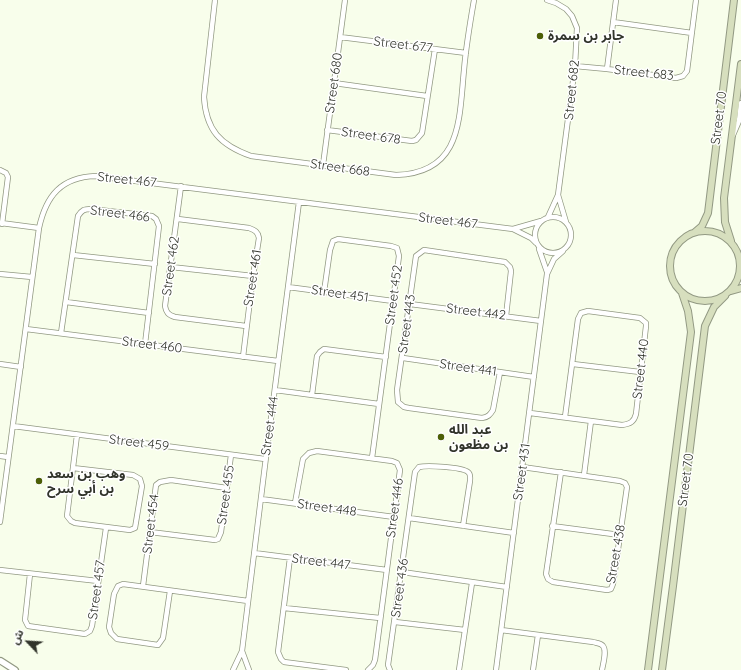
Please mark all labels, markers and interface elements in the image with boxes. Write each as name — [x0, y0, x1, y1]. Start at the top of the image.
place label: جابر بن سمرة — [548, 28, 624, 44]
marker: جابر بن سمرة — [535, 31, 545, 41]
street label: Street 677 — [373, 34, 433, 56]
street label: Street 680 — [322, 52, 346, 114]
street label: Street 682 — [561, 59, 583, 121]
street label: Street 683 — [613, 62, 675, 84]
street label: Street 70 — [708, 91, 730, 145]
street label: Street 678 — [340, 124, 402, 148]
street label: Street 668 — [309, 156, 371, 180]
street label: Street 467 — [97, 169, 157, 191]
street label: Street 466 — [89, 203, 151, 225]
street label: Street 467 — [417, 210, 479, 232]
street label: Street 462 — [159, 235, 183, 297]
street label: Street 461 — [241, 248, 265, 308]
street label: Street 452 — [382, 264, 406, 326]
street label: Street 451 — [310, 282, 370, 306]
street label: Street 443 — [395, 293, 419, 355]
street label: Street 442 — [445, 301, 507, 323]
street label: Street 460 — [121, 334, 183, 356]
street label: Street 440 — [630, 338, 652, 400]
street label: Street 441 — [438, 356, 498, 380]
street label: Street 444 — [258, 395, 282, 457]
place label: عبد الله بن مظعون — [449, 422, 508, 453]
street label: Street 459 — [108, 432, 170, 454]
marker: عبد الله بن مظعون — [436, 432, 446, 442]
street label: Street 431 — [510, 442, 534, 502]
street label: Street 70 — [675, 453, 697, 507]
street label: Street 455 — [214, 464, 238, 526]
place label: وهب بن سعد بن أبي سرح — [47, 466, 125, 497]
marker: وهب بن سعد بن أبي سرح — [34, 476, 44, 486]
street label: Street 446 — [383, 477, 407, 539]
street label: Street 454 — [140, 493, 162, 555]
street label: Street 448 — [296, 496, 358, 520]
street label: Street 438 — [603, 523, 629, 585]
street label: Street 447 — [291, 551, 351, 573]
street label: Street 436 — [388, 557, 412, 619]
street label: Street 457 — [85, 559, 109, 621]
north arrow — [8, 622, 48, 662]
text: ش — [8, 627, 27, 647]

